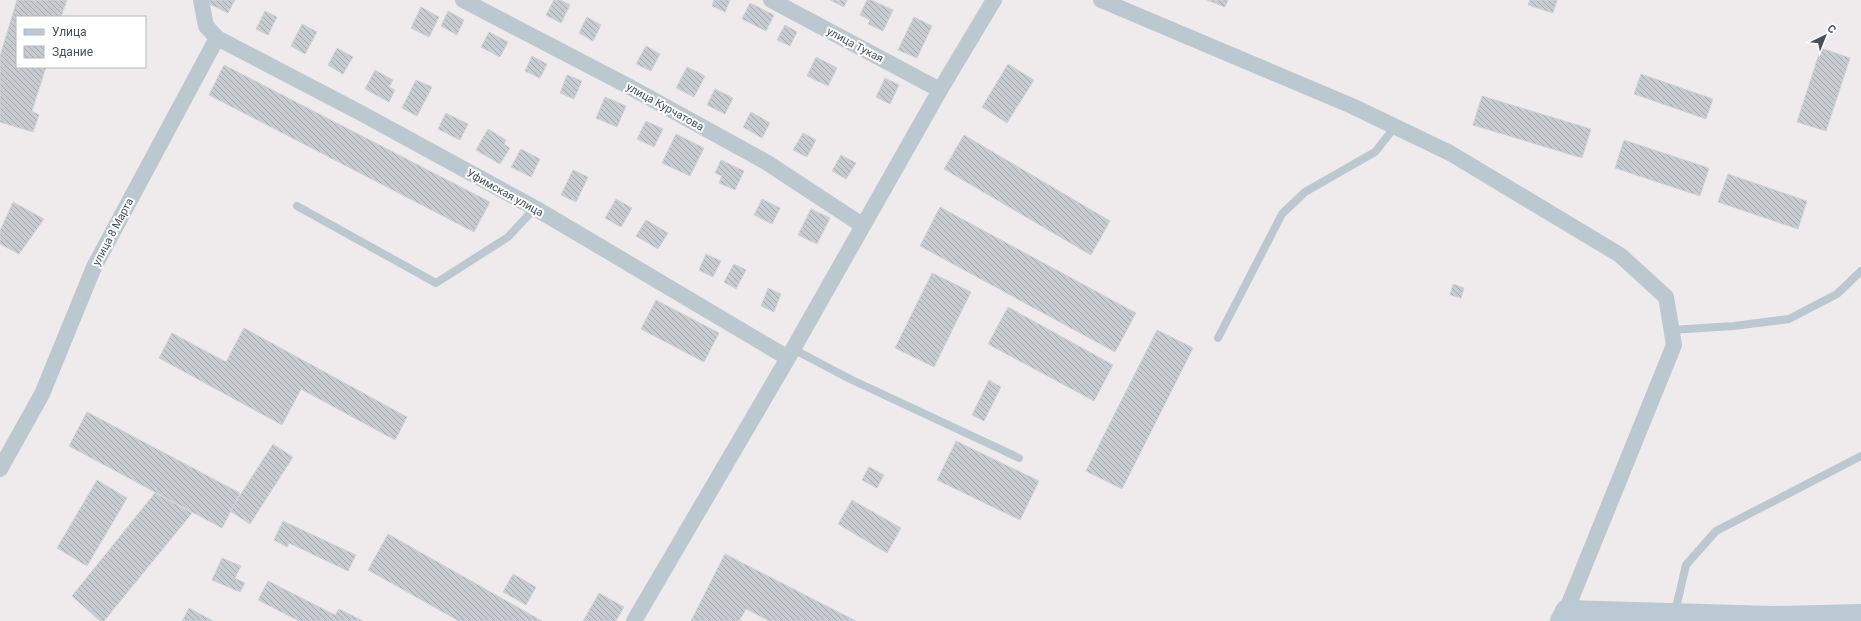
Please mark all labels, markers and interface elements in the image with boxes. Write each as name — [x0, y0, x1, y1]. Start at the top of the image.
legend — [16, 16, 146, 68]
north arrow — [1805, 16, 1845, 56]
text: С — [1824, 22, 1839, 36]
text: Улица — [52, 25, 87, 39]
street label: улица Тукая — [825, 25, 885, 65]
text: Здание — [52, 45, 93, 59]
street label: улица Курчатова — [624, 80, 706, 134]
street label: Уфимская улица — [464, 167, 546, 219]
street label: улица 8 Марта — [90, 196, 136, 268]

